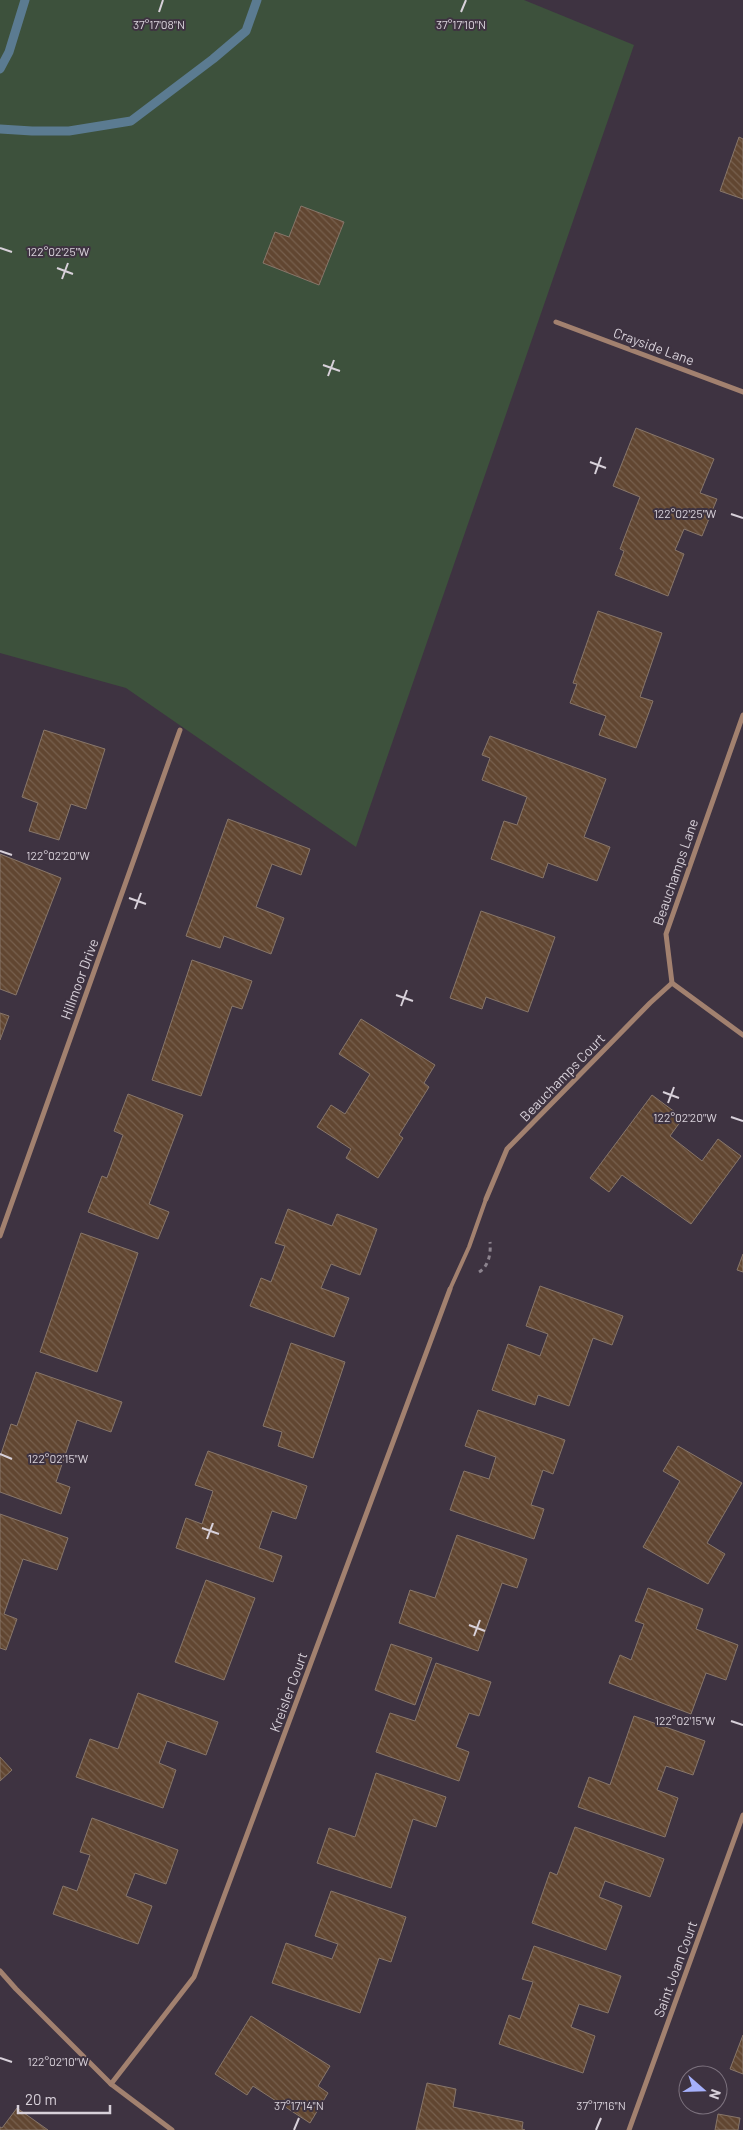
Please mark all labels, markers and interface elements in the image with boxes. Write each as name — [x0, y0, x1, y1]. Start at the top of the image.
text: 37°17'08"N — [133, 17, 185, 31]
text: 37°17'10"N — [436, 17, 486, 31]
text: 122°02'25"W — [27, 244, 90, 258]
street label: Crayside Lane — [611, 323, 697, 369]
text: 122°02'25"W — [654, 506, 717, 520]
street label: Beauchamps Lane — [649, 816, 701, 928]
text: 122°02'20"W — [26, 848, 90, 862]
street label: Hillmoor Drive — [56, 936, 102, 1022]
street label: Beauchamps Court — [516, 1029, 608, 1125]
text: 122°02'20"W — [653, 1110, 717, 1124]
text: 122°02'15"W — [28, 1451, 89, 1465]
street label: Kreisler Court — [266, 1650, 310, 1734]
text: 122°02'15"W — [655, 1713, 716, 1727]
street label: Saint Joan Court — [650, 1918, 700, 2020]
text: 122°02'10"W — [27, 2054, 89, 2068]
north arrow — [678, 2065, 728, 2115]
scale bar — [18, 2082, 110, 2114]
text: N — [706, 2087, 725, 2102]
text: 20 m — [25, 2090, 57, 2108]
text: 37°17'14"N — [274, 2098, 324, 2112]
text: 37°17'16"N — [576, 2098, 626, 2112]

